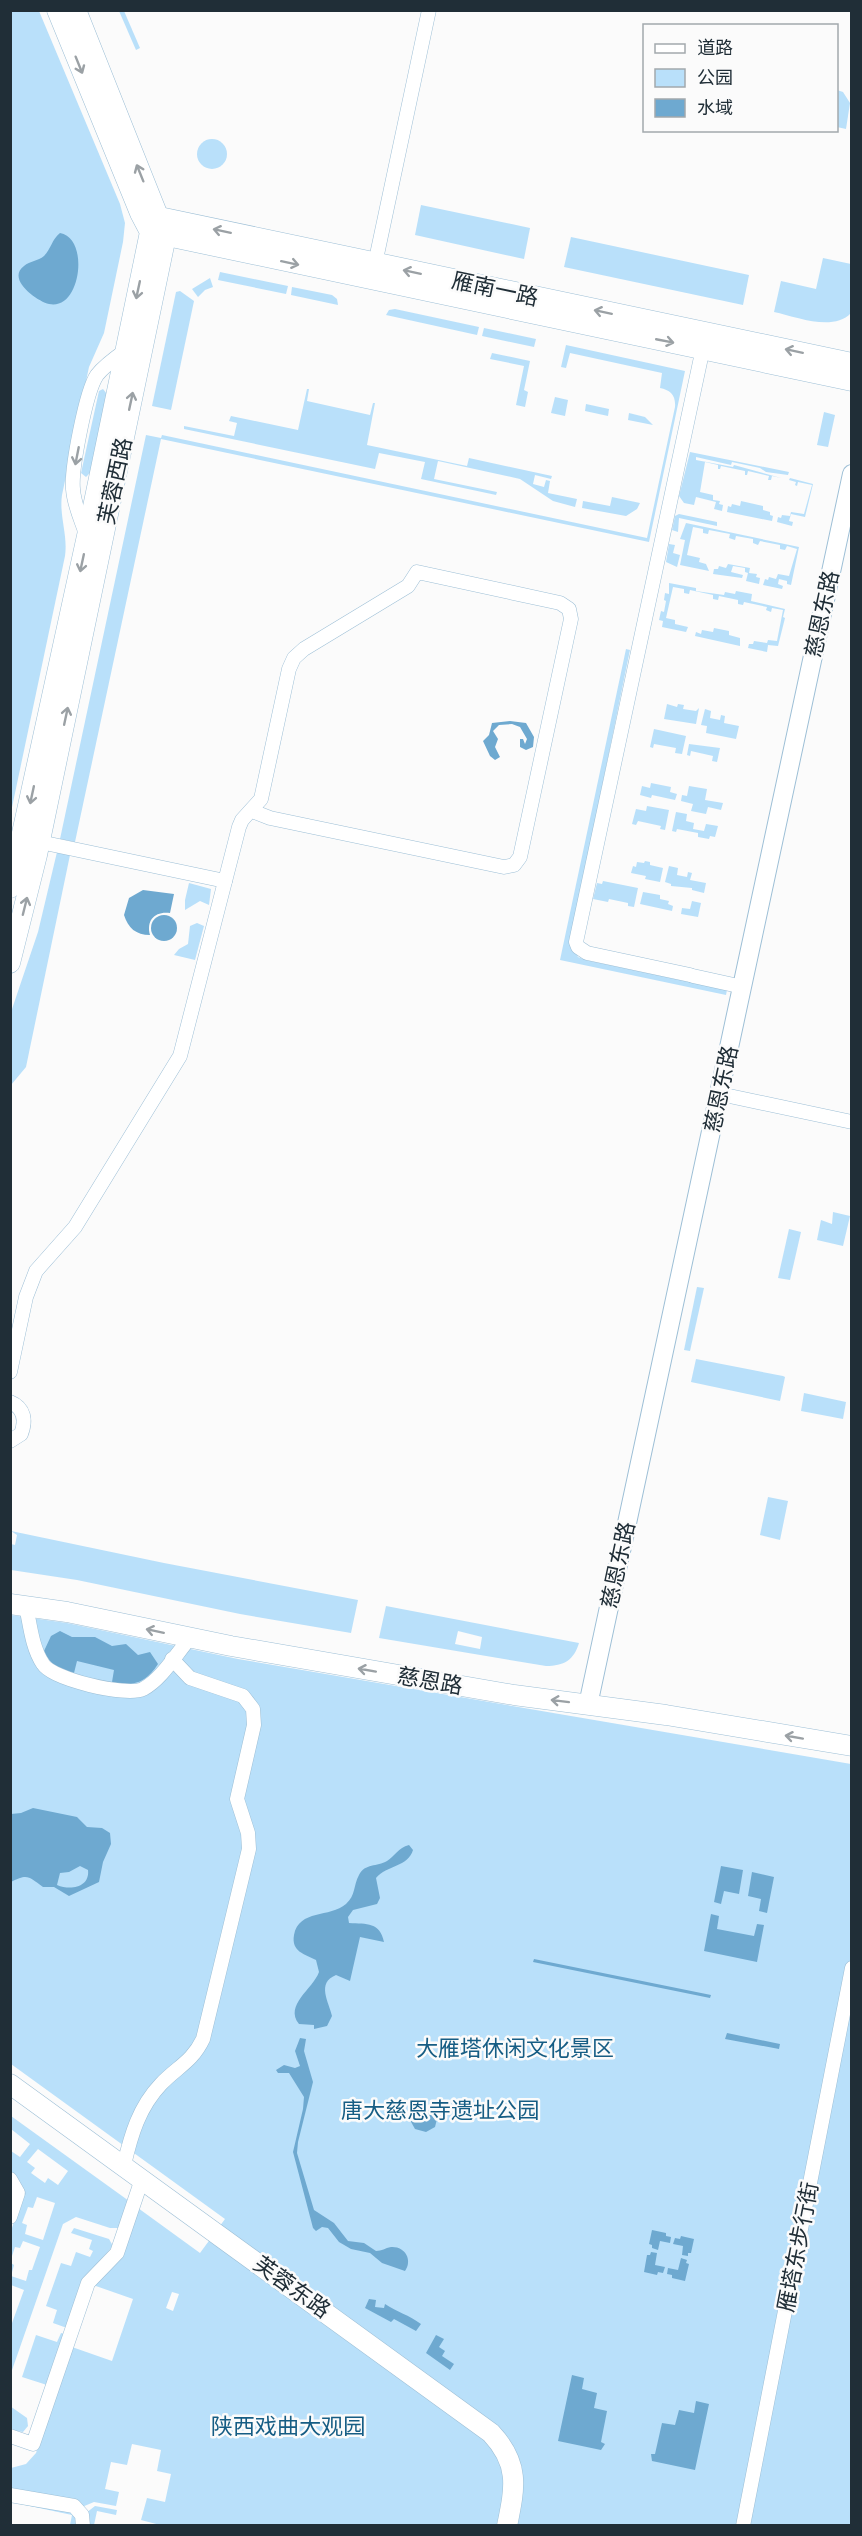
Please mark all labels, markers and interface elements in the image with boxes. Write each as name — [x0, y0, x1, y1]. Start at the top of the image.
legend — [643, 24, 838, 132]
text: 道路 — [697, 37, 733, 59]
one-way arrow — [74, 55, 85, 73]
text: 公园 — [697, 67, 733, 89]
text: 水域 — [697, 97, 733, 119]
one-way arrow — [134, 164, 145, 183]
one-way arrow — [212, 225, 232, 236]
one-way arrow — [280, 257, 299, 269]
one-way arrow — [403, 266, 423, 277]
street label: 雁南一路 — [449, 267, 541, 311]
one-way arrow — [132, 279, 143, 299]
one-way arrow — [594, 306, 614, 317]
one-way arrow — [655, 336, 675, 347]
one-way arrow — [785, 345, 804, 356]
one-way arrow — [126, 392, 138, 411]
street label: 芙蓉西路 — [93, 435, 137, 527]
one-way arrow — [71, 446, 82, 465]
one-way arrow — [75, 553, 87, 572]
street label: 慈恩东路 — [800, 568, 844, 660]
one-way arrow — [61, 706, 72, 726]
one-way arrow — [25, 785, 37, 804]
one-way arrow — [19, 897, 31, 916]
street label: 慈恩东路 — [699, 1043, 743, 1135]
street label: 慈恩东路 — [596, 1519, 640, 1611]
one-way arrow — [145, 1625, 165, 1636]
street label: 慈恩路 — [395, 1662, 465, 1700]
one-way arrow — [358, 1664, 377, 1675]
one-way arrow — [550, 1695, 570, 1706]
one-way arrow — [784, 1731, 804, 1742]
park label: 大雁塔休闲文化景区 — [416, 2035, 614, 2062]
park label: 唐大慈恩寺遗址公园 — [341, 2097, 539, 2124]
street label: 雁塔东步行街 — [772, 2180, 824, 2314]
street label: 芙蓉东路 — [248, 2250, 336, 2324]
park label: 陕西戏曲大观园 — [211, 2413, 365, 2440]

